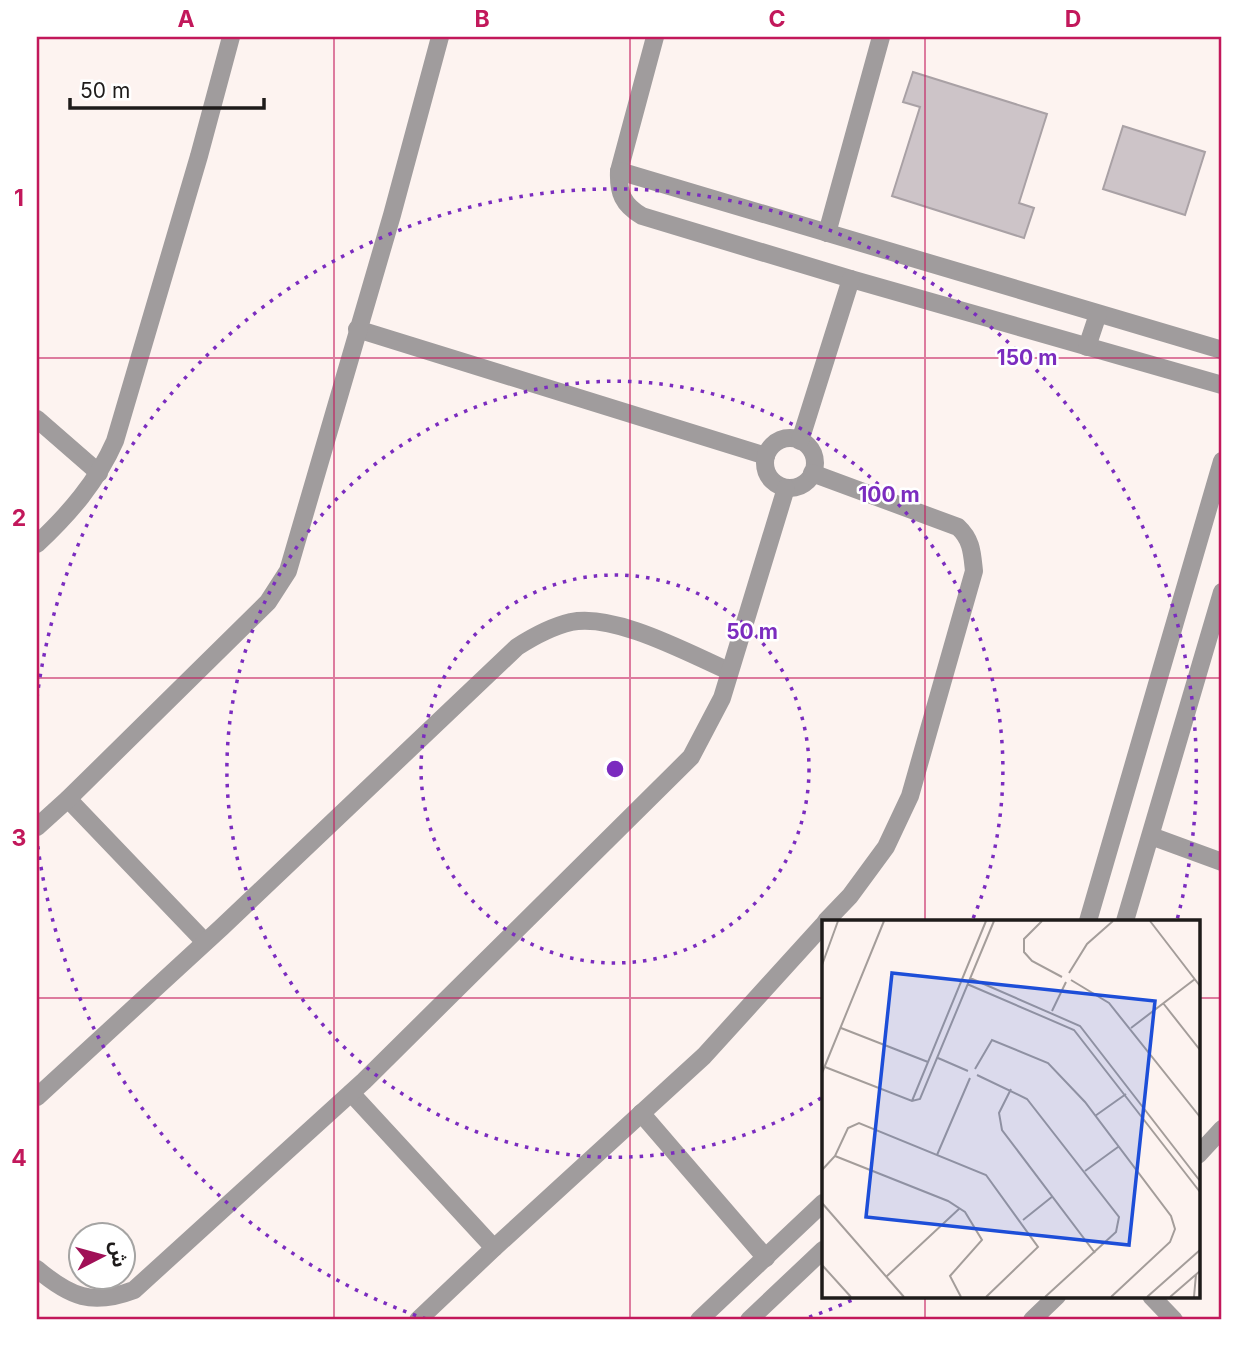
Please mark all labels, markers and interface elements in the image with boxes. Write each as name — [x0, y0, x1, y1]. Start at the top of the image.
text: A — [177, 5, 195, 33]
text: B — [474, 5, 490, 33]
text: C — [768, 5, 786, 33]
text: D — [1065, 5, 1081, 33]
scale bar — [70, 66, 264, 110]
text: 50 m — [80, 78, 130, 103]
text: 1 — [14, 184, 24, 212]
text: 150 m — [997, 345, 1057, 370]
text: 100 m — [858, 482, 920, 507]
text: 2 — [12, 504, 26, 532]
text: 50 m — [726, 619, 778, 644]
centre of rings — [603, 757, 627, 781]
text: 3 — [12, 824, 26, 852]
inset map — [822, 920, 1200, 1298]
text: 4 — [11, 1144, 27, 1172]
north arrow — [66, 1220, 136, 1290]
text: ش — [106, 1240, 131, 1268]

